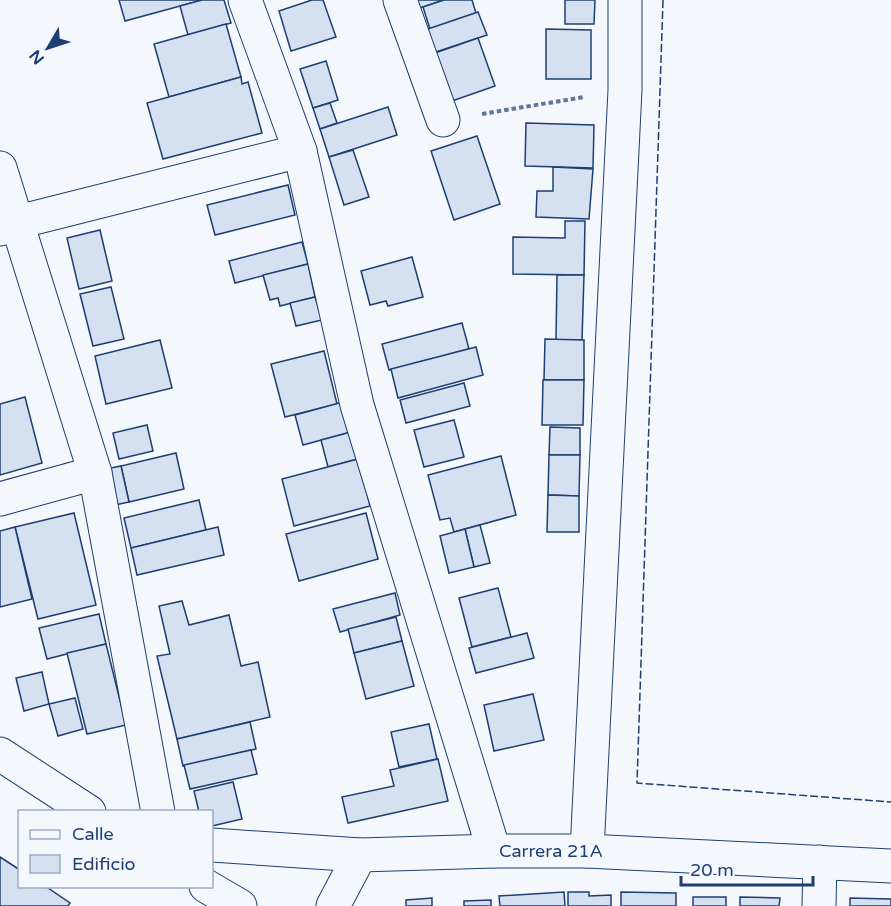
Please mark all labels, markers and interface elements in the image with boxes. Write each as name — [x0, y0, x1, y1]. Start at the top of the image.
north arrow — [18, 18, 78, 78]
text: N — [25, 46, 49, 68]
legend — [18, 810, 213, 888]
text: Calle — [72, 823, 114, 845]
street label: Carrera 21A — [499, 840, 603, 862]
scale bar — [681, 849, 813, 887]
text: Edificio — [72, 853, 136, 875]
text: 20 m — [690, 859, 734, 881]

